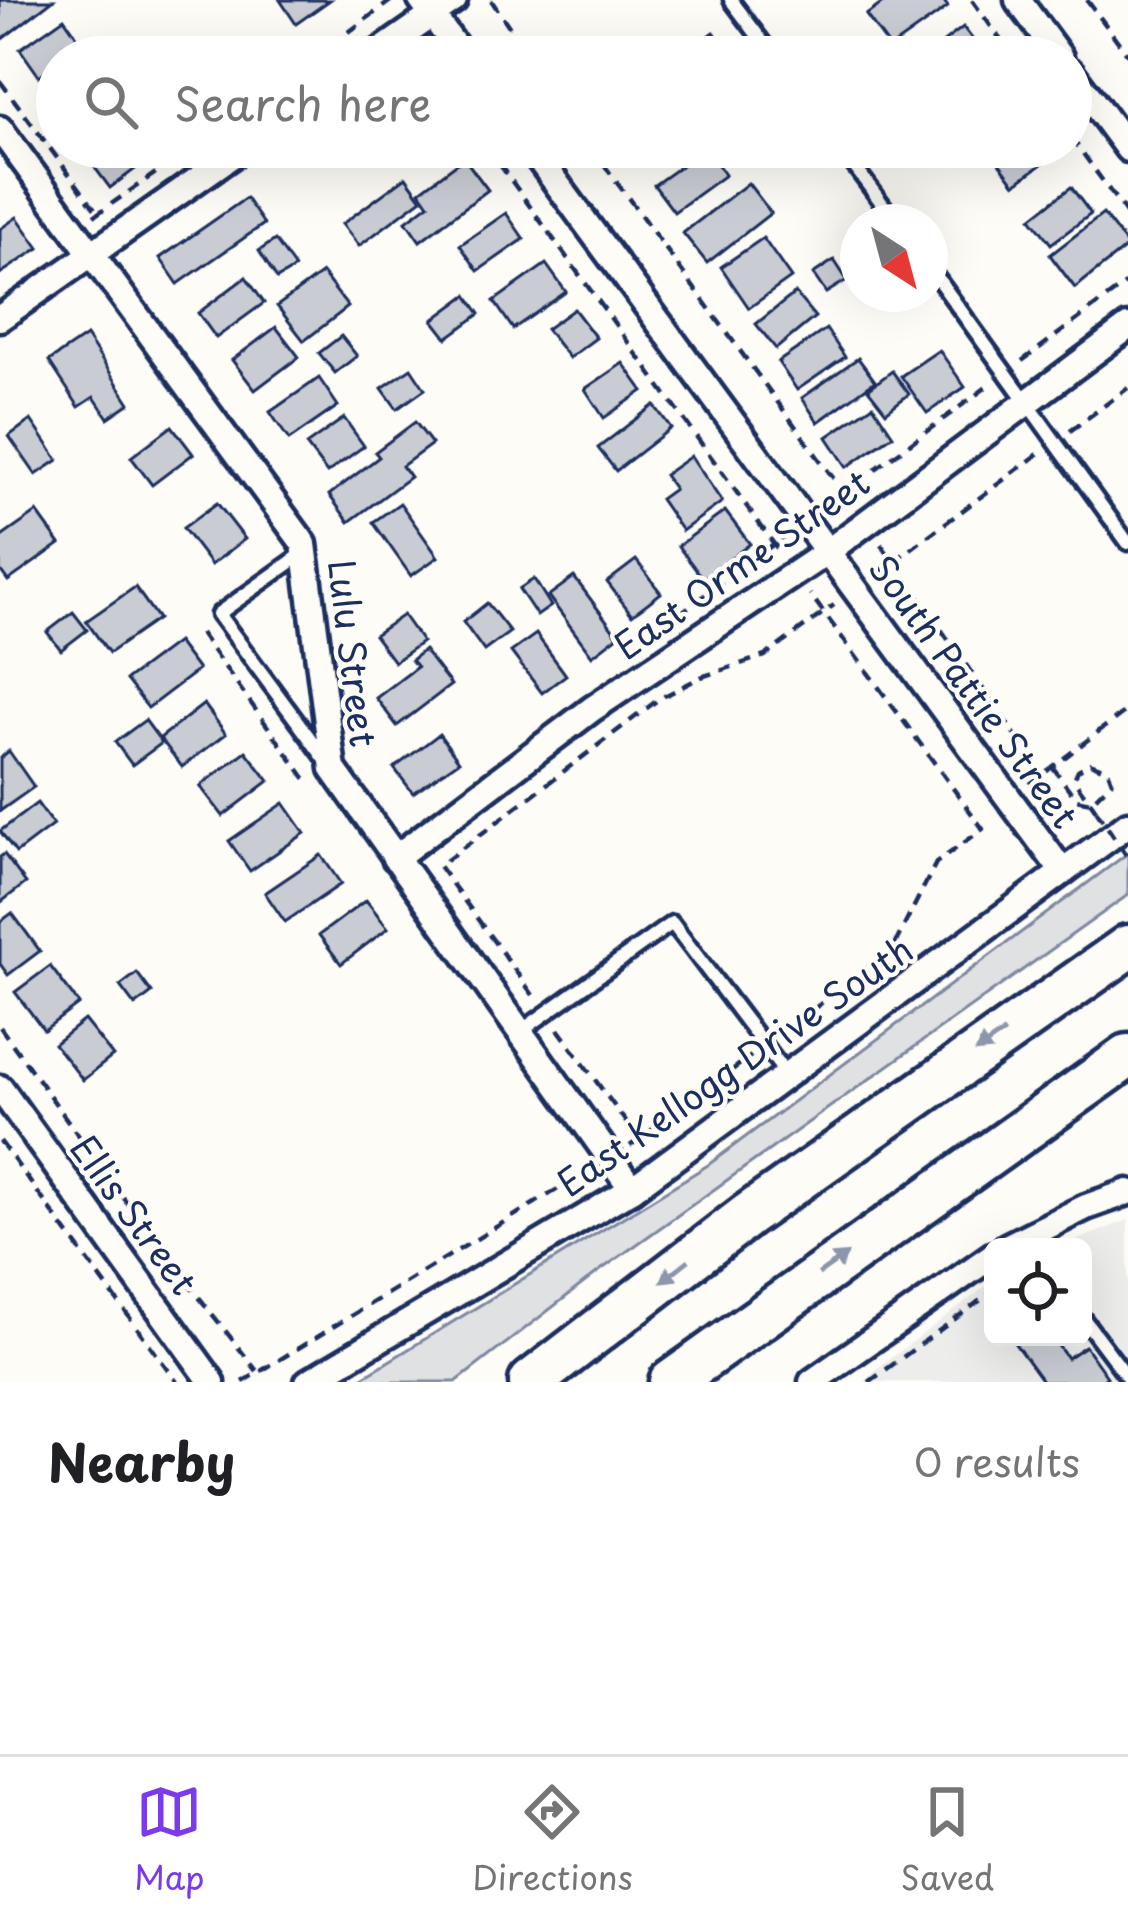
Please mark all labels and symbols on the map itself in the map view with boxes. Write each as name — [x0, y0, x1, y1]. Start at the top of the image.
north arrow — [840, 204, 948, 312]
street label: East Orme Street — [602, 455, 880, 671]
street label: South Pattie Street — [857, 543, 1093, 839]
street label: Lulu Street — [316, 556, 392, 750]
street label: East Kellogg Drive South — [545, 922, 923, 1208]
one-way arrow — [974, 1030, 1007, 1053]
street label: Ellis Street — [58, 1123, 212, 1305]
one-way arrow — [817, 1253, 850, 1276]
one-way arrow — [659, 1258, 690, 1283]

